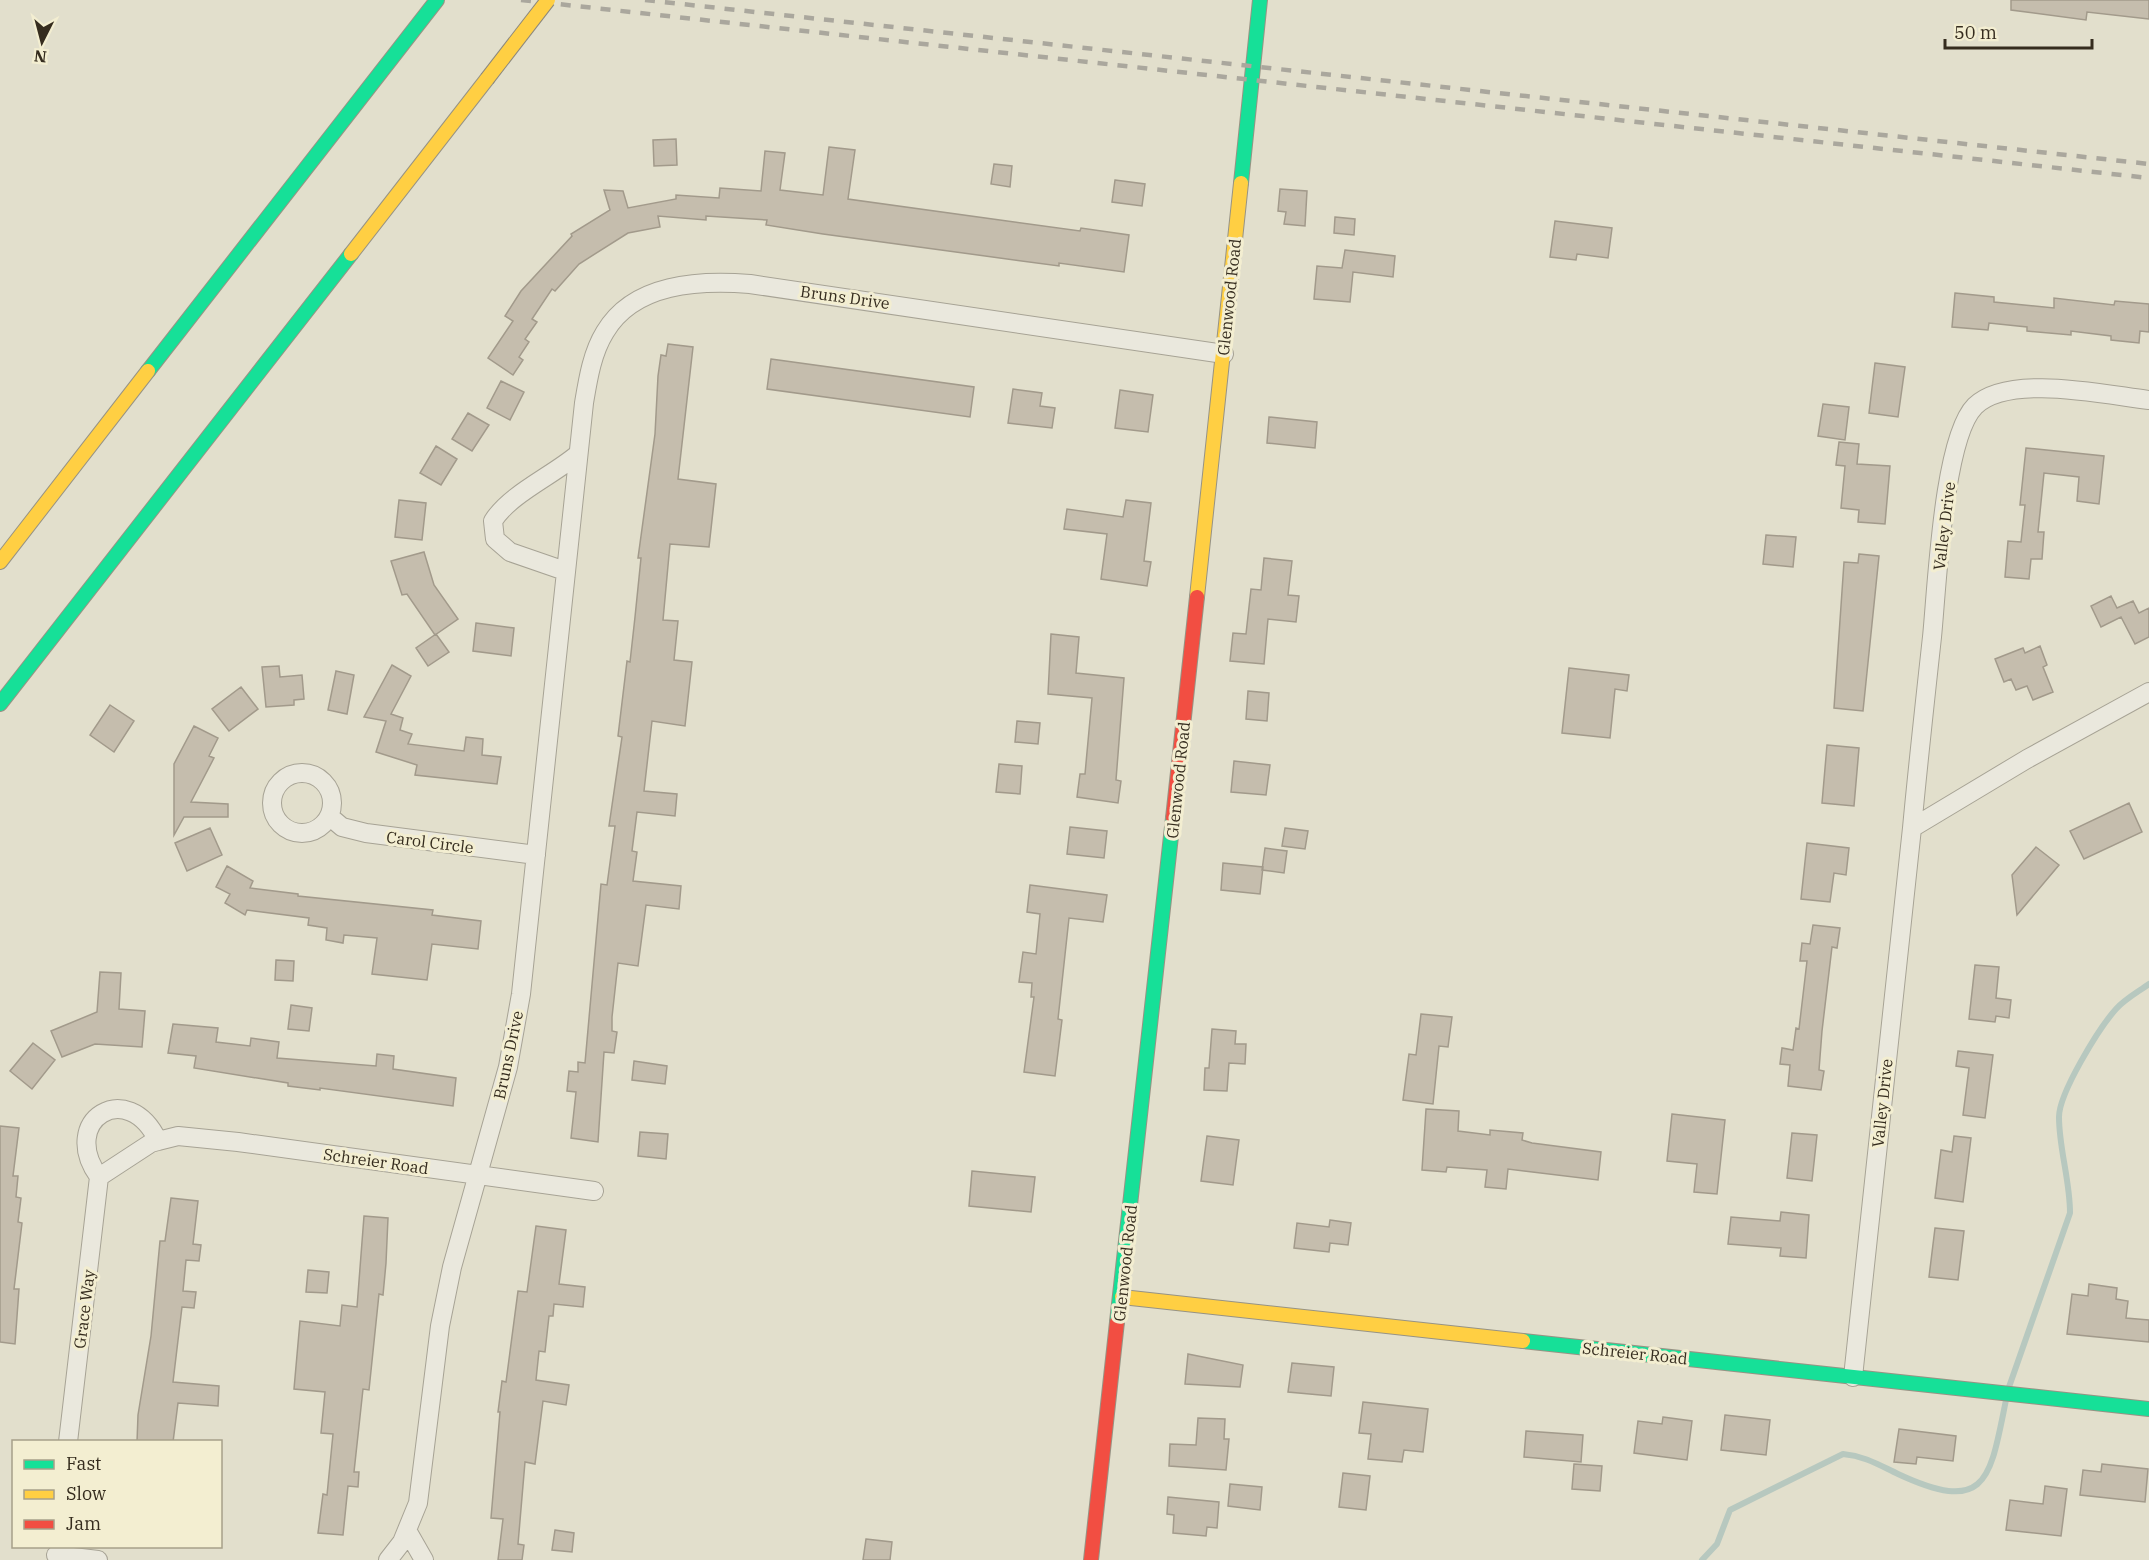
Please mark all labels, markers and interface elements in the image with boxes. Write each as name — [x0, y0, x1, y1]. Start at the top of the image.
north arrow — [12, 12, 72, 72]
scale bar — [1945, 12, 2092, 50]
text: 50 m — [1954, 21, 1997, 44]
text: N — [33, 46, 48, 68]
street label: Glenwood Road — [1213, 237, 1245, 356]
street label: Bruns Drive — [799, 281, 891, 313]
street label: Valley Drive — [1929, 481, 1959, 571]
street label: Glenwood Road — [1162, 720, 1194, 839]
street label: Carol Circle — [385, 827, 475, 857]
street label: Bruns Drive — [489, 1009, 527, 1101]
street label: Valley Drive — [1867, 1058, 1897, 1148]
street label: Schreier Road — [322, 1144, 430, 1178]
street label: Glenwood Road — [1109, 1203, 1141, 1322]
street label: Grace Way — [69, 1268, 99, 1350]
street label: Schreier Road — [1581, 1338, 1689, 1369]
legend — [12, 1440, 222, 1548]
text: Fast — [66, 1452, 101, 1475]
text: Slow — [66, 1482, 106, 1505]
text: Jam — [66, 1512, 101, 1535]

